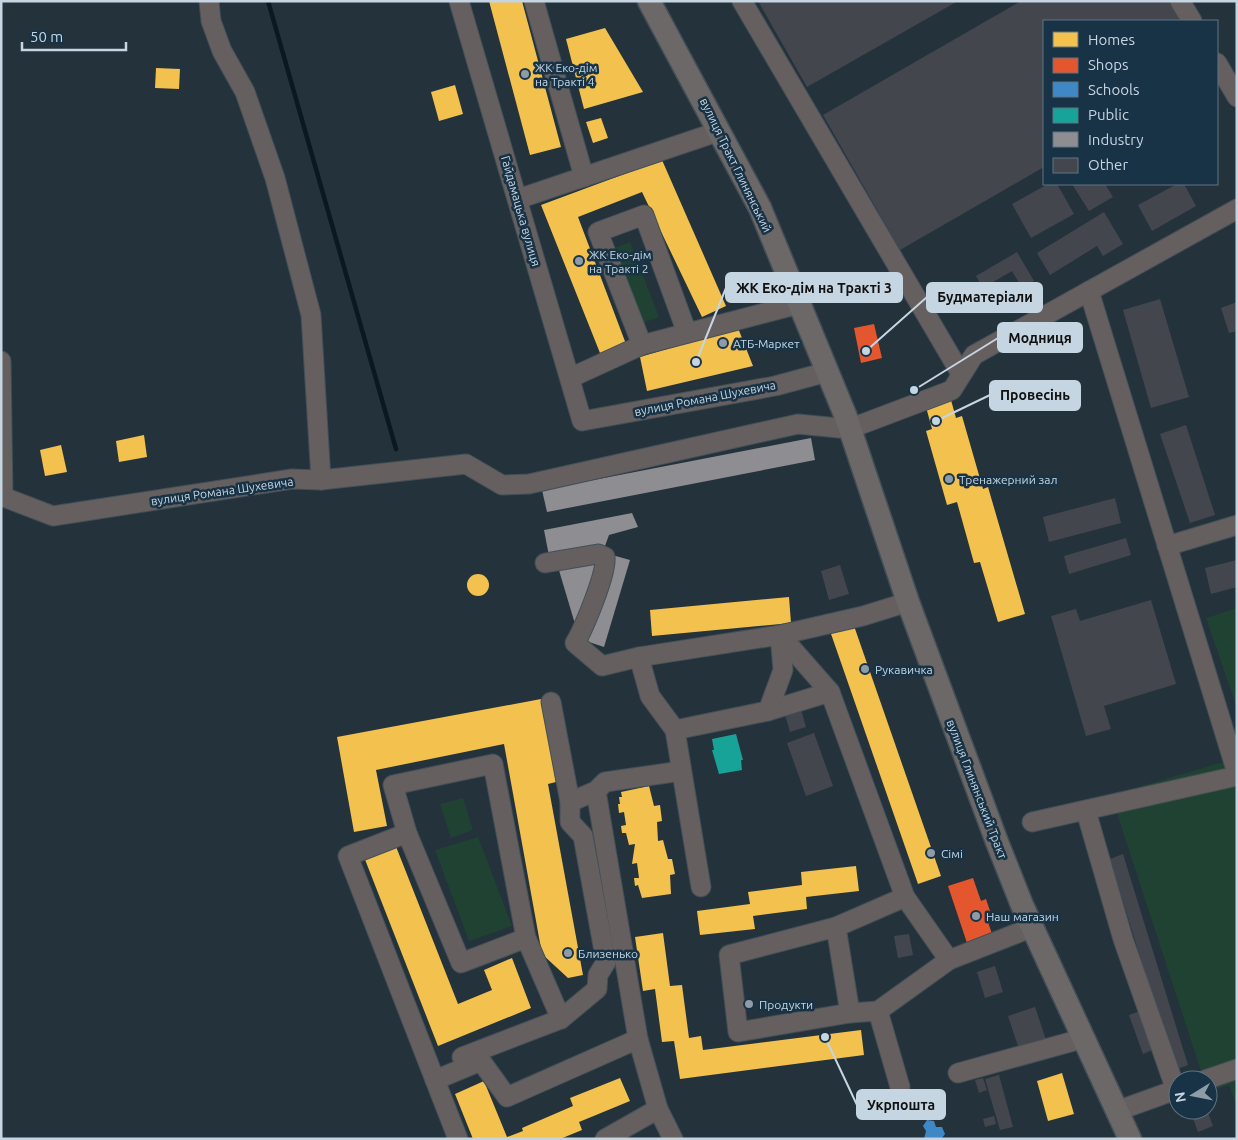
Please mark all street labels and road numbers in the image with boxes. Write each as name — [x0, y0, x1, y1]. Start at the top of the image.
street label: вулиця Тракт Глинянський — [698, 96, 774, 234]
street label: Гайдамацька вулиця — [499, 154, 543, 268]
street label: вулиця Романа Шухевича — [633, 378, 777, 418]
street label: вулиця Романа Шухевича — [150, 475, 294, 507]
street label: вулиця Глинянський Тракт — [944, 718, 1010, 861]

